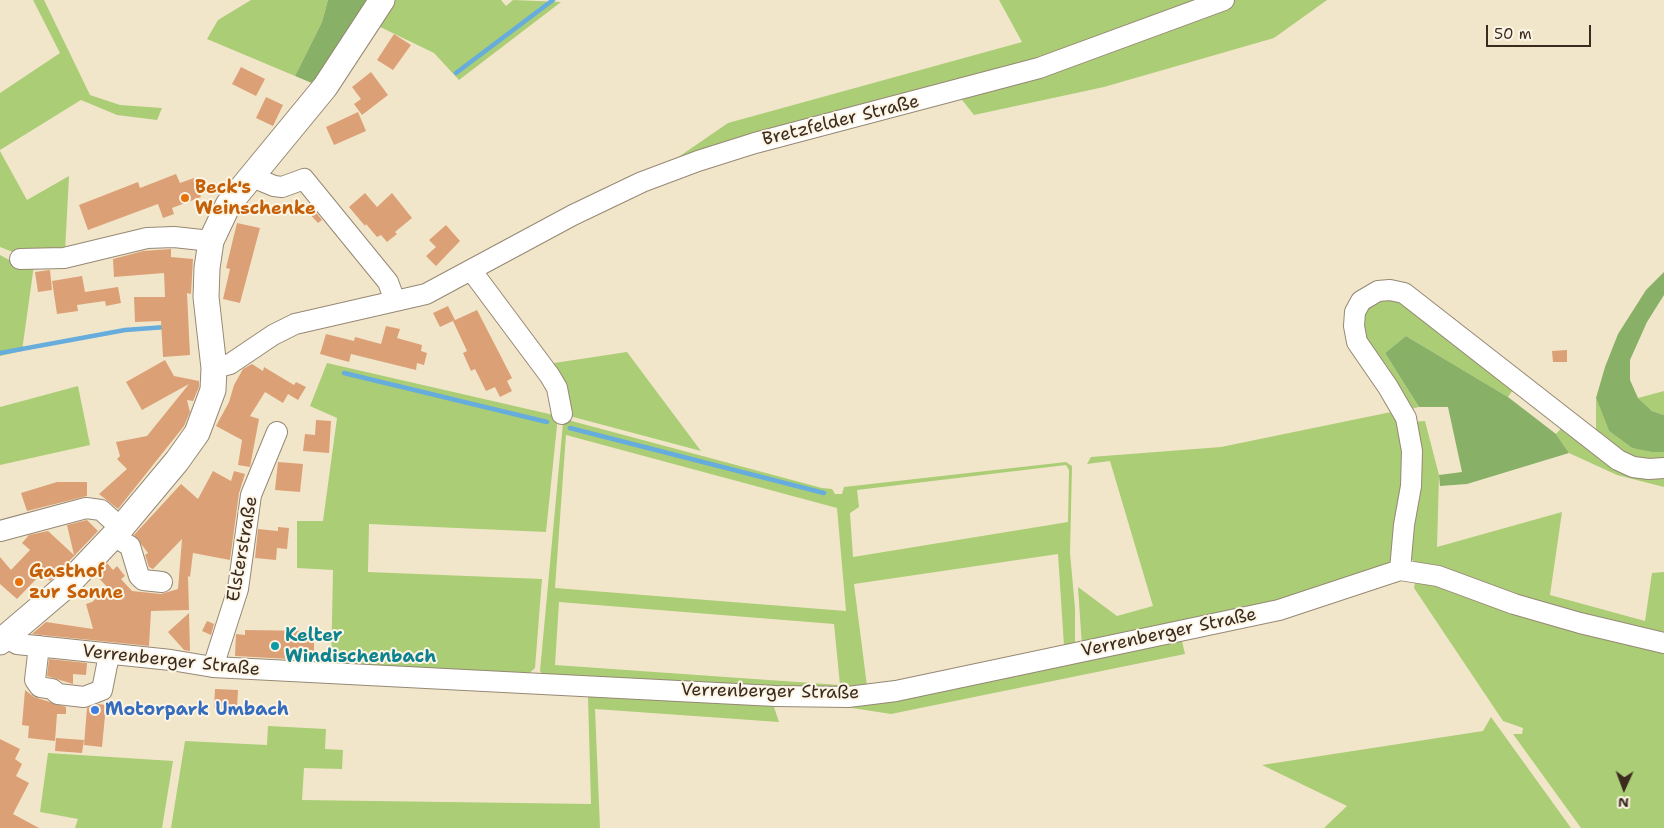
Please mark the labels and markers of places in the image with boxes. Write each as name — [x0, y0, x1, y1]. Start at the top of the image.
place label: Beck's Weinschenke — [195, 177, 316, 220]
marker: Beck's Weinschenke — [179, 192, 191, 204]
place label: Gasthof zur Sonne — [29, 561, 123, 604]
marker: Gasthof zur Sonne — [13, 576, 25, 588]
place label: Kelter Windischenbach — [285, 625, 436, 668]
marker: Kelter Windischenbach — [269, 640, 281, 652]
place label: Motorpark Umbach — [105, 699, 289, 721]
marker: Motorpark Umbach — [89, 704, 101, 716]

